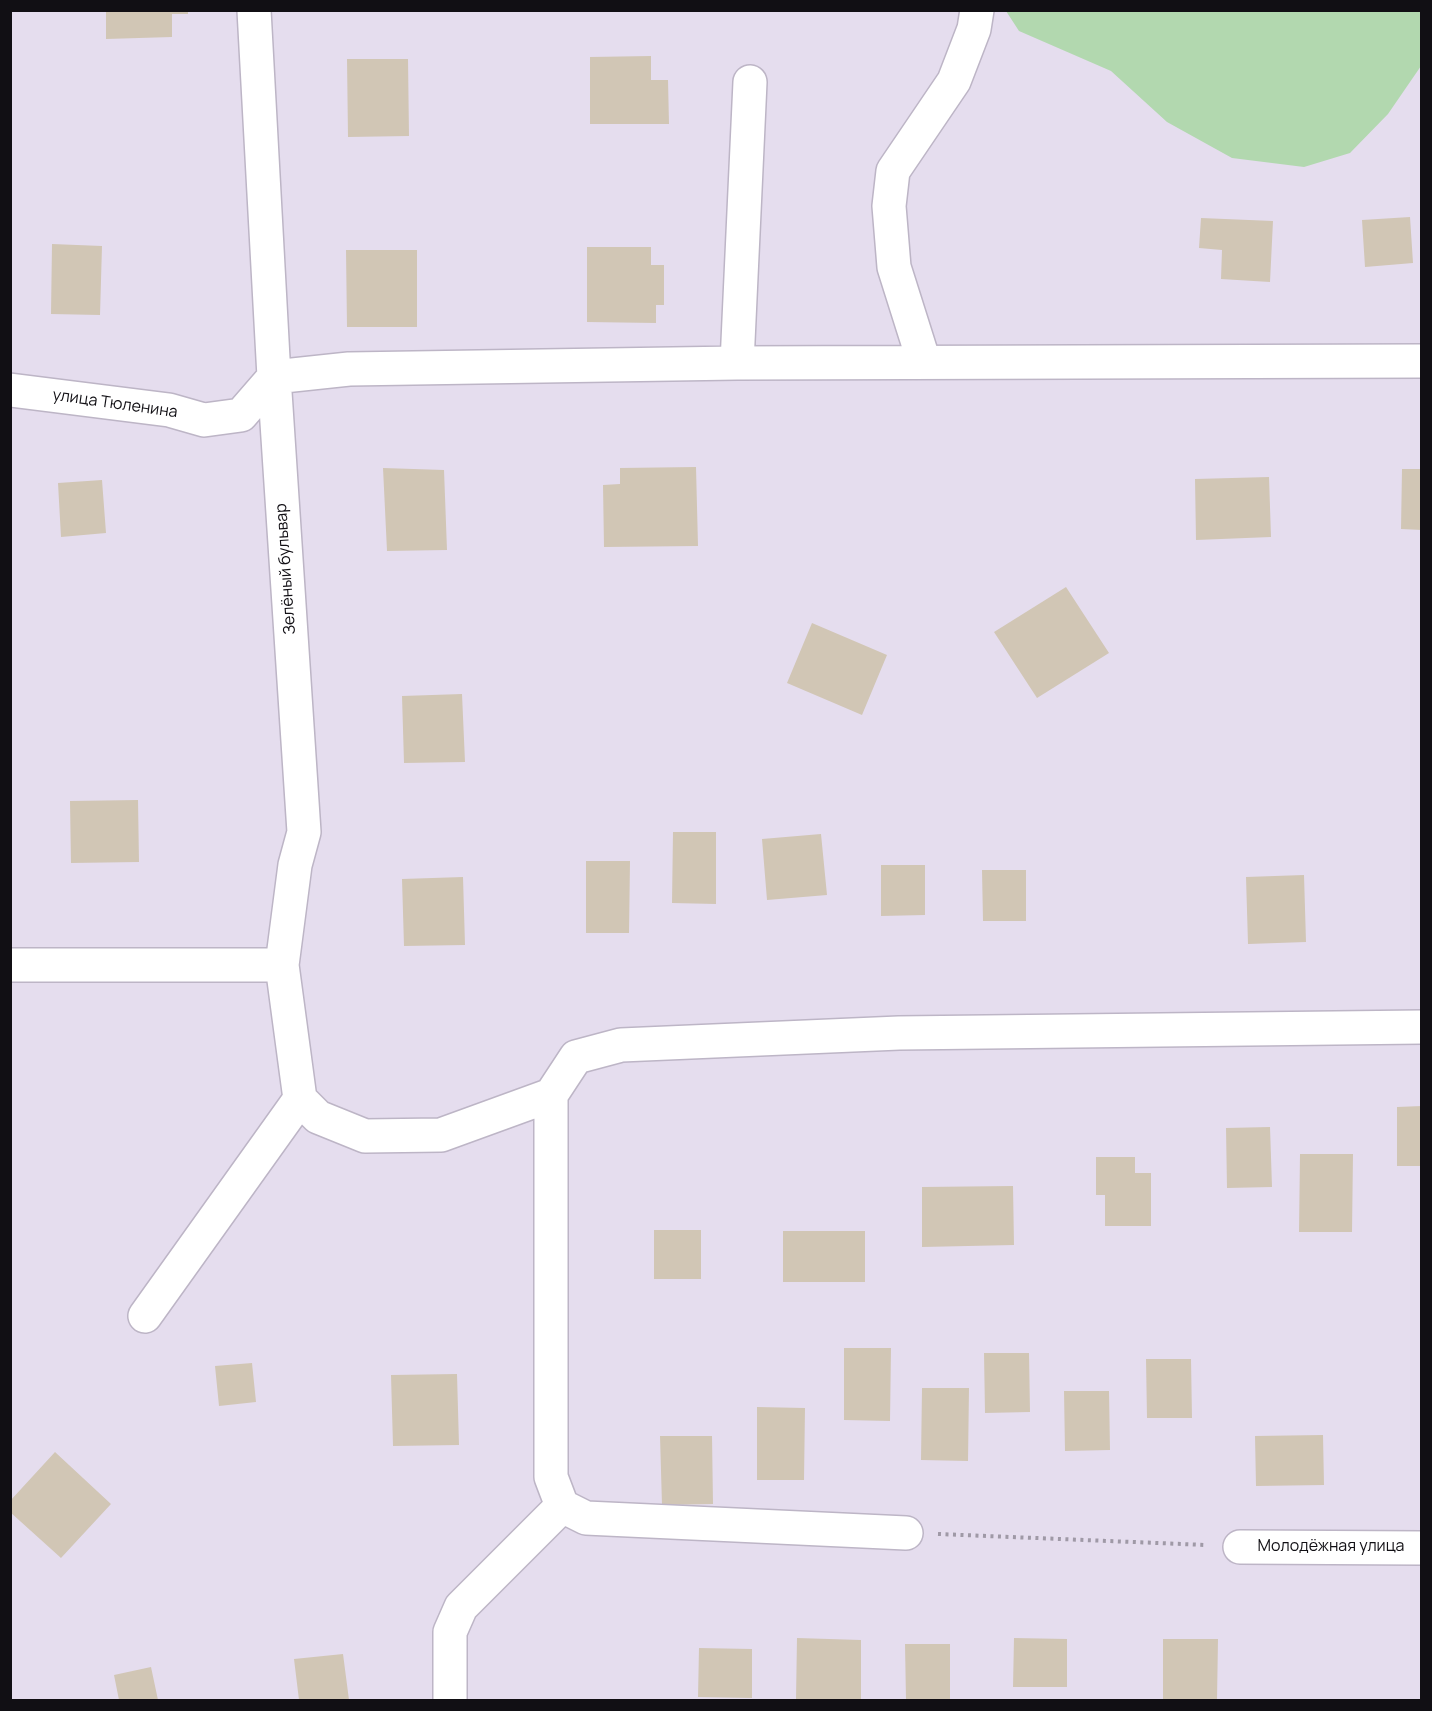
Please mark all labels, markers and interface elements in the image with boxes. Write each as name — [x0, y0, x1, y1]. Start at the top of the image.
street label: улица Тюленина — [51, 386, 179, 422]
street label: Зелёный бульвар — [272, 503, 300, 635]
street label: Молодёжная улица — [1258, 1537, 1404, 1557]

